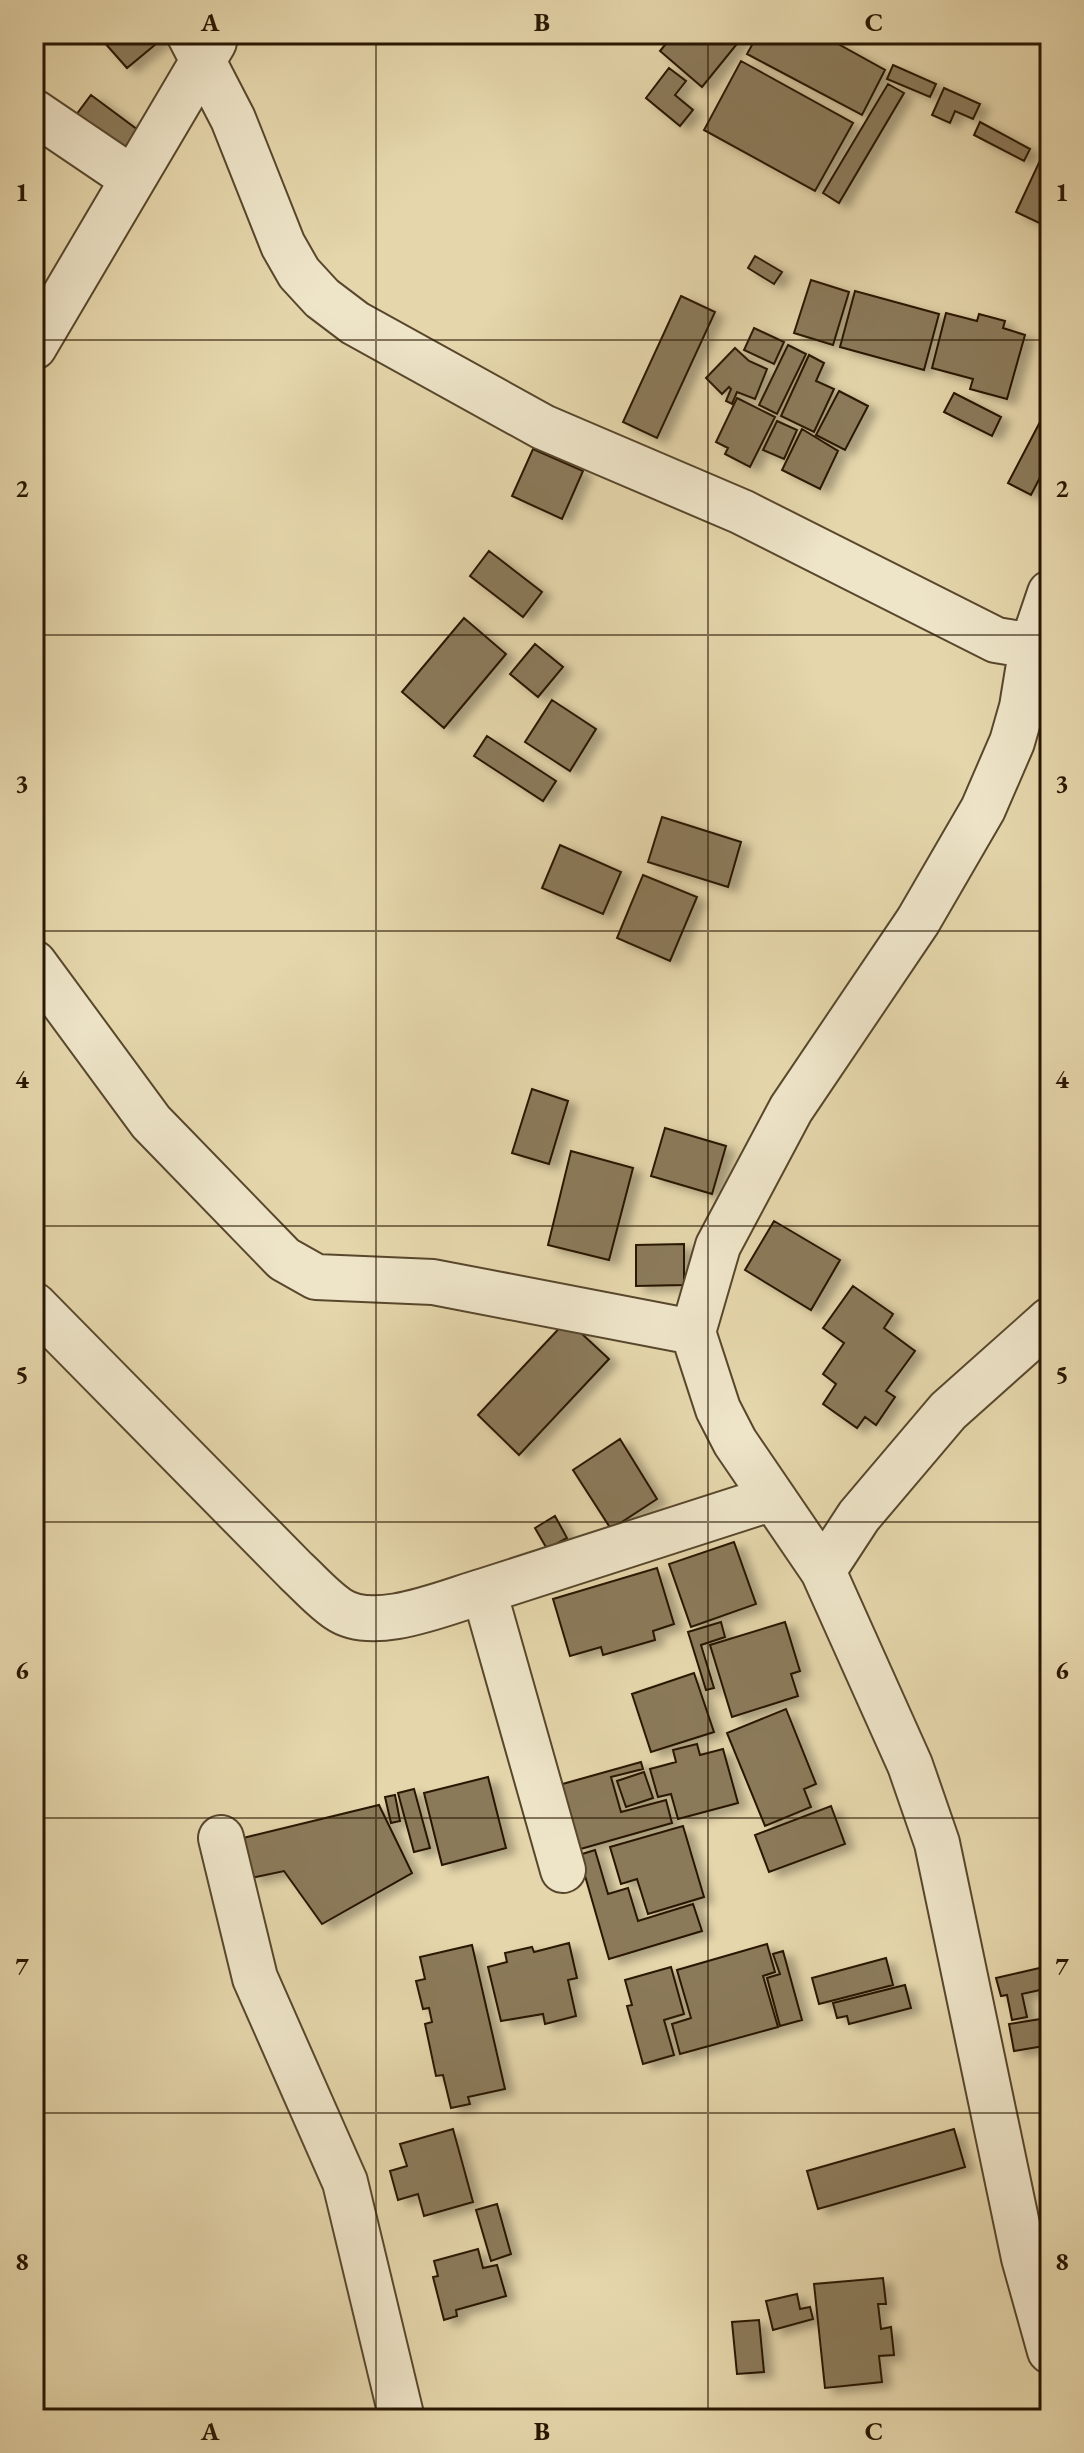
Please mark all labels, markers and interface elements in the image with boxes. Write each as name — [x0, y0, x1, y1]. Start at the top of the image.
text: A — [200, 5, 220, 39]
text: B — [534, 5, 550, 39]
text: C — [865, 5, 883, 39]
text: 1 — [15, 175, 29, 209]
text: 1 — [1055, 175, 1069, 209]
text: 2 — [15, 471, 29, 505]
text: 2 — [1055, 471, 1069, 505]
text: 3 — [15, 766, 29, 800]
text: 3 — [1055, 766, 1069, 800]
text: 4 — [15, 1062, 29, 1096]
text: 4 — [1055, 1062, 1069, 1096]
text: 5 — [15, 1357, 29, 1391]
text: 5 — [1055, 1357, 1069, 1391]
text: 6 — [15, 1653, 29, 1687]
text: 6 — [1055, 1653, 1069, 1687]
text: 7 — [15, 1949, 29, 1983]
text: 7 — [1055, 1949, 1069, 1983]
text: 8 — [15, 2244, 29, 2278]
text: 8 — [1055, 2244, 1069, 2278]
text: A — [200, 2414, 220, 2448]
text: B — [534, 2414, 550, 2448]
text: C — [865, 2414, 883, 2448]

